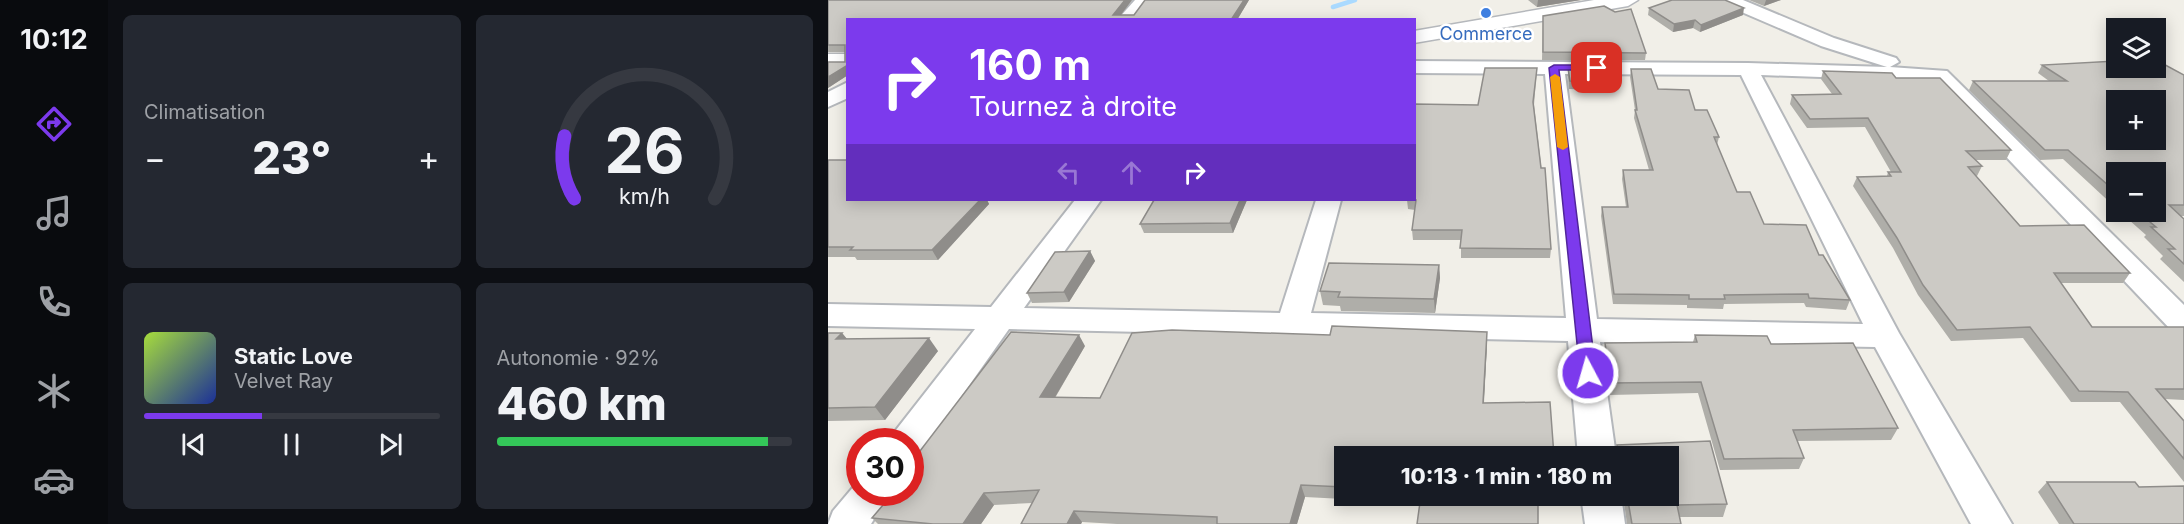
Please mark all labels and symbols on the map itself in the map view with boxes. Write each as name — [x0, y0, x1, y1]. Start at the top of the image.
marker: Commerce — [1479, 6, 1493, 20]
place label: Commerce — [1439, 23, 1533, 44]
pin — [1571, 42, 1622, 93]
position arrow — [1556, 341, 1620, 405]
speed limit sign: 30 — [846, 428, 924, 506]

